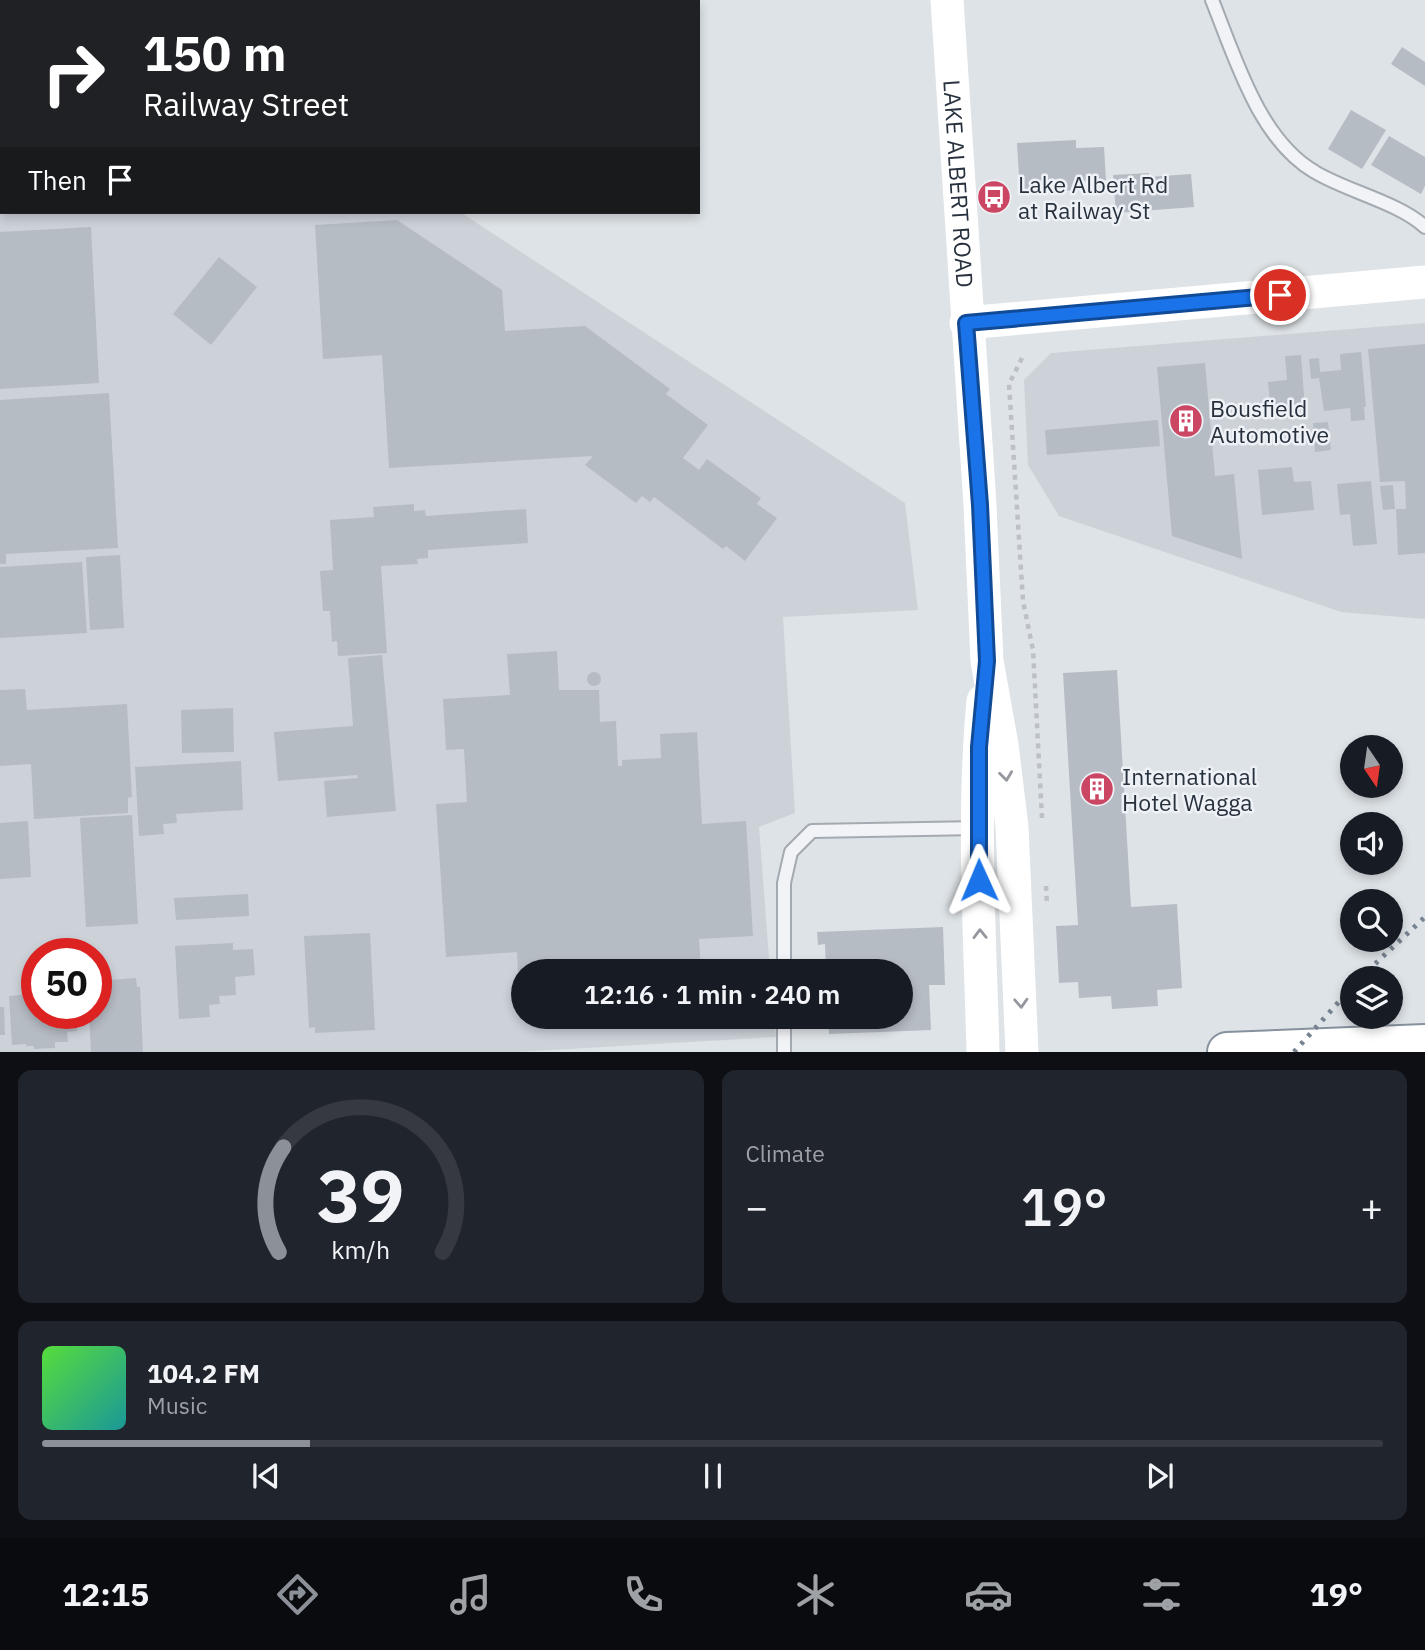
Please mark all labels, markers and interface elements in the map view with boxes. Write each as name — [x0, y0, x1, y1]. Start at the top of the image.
text: 150 m — [143, 21, 287, 84]
icon: right — [28, 28, 119, 119]
street label: LAKE ALBERT ROAD — [937, 79, 981, 289]
text: Railway Street — [143, 83, 349, 125]
icon: arrive — [101, 161, 139, 199]
text: Then — [28, 163, 87, 197]
place label: Lake Albert Rd at Railway St — [1018, 169, 1168, 225]
bus stop icon: Lake Albert Rd at Railway St — [975, 178, 1013, 216]
pin — [1250, 265, 1310, 325]
icon: arrive — [1261, 276, 1299, 314]
place label: Bousfield Automotive — [1210, 393, 1329, 449]
building icon: Bousfield Automotive — [1167, 402, 1205, 440]
north arrow — [1340, 735, 1404, 798]
map controls — [1340, 735, 1403, 1029]
place label: International Hotel Wagga — [1122, 761, 1257, 817]
one-way arrow — [999, 770, 1014, 782]
building icon: International Hotel Wagga — [1078, 770, 1116, 808]
button: sound — [1340, 812, 1403, 875]
position arrow — [942, 843, 1016, 917]
button: search — [1340, 889, 1403, 952]
one-way arrow — [973, 929, 988, 940]
speed limit sign: 50 — [21, 938, 112, 1029]
button: layers — [1340, 966, 1403, 1029]
text: 12:16 · 1 min · 240 m — [584, 977, 840, 1011]
one-way arrow — [1014, 998, 1029, 1009]
text: Climate — [746, 1138, 825, 1168]
text: 39 — [317, 1148, 404, 1243]
text: 19° — [1021, 1173, 1108, 1240]
text: − — [746, 1182, 768, 1231]
text: + — [1360, 1182, 1383, 1231]
text: km/h — [331, 1233, 390, 1266]
text: 104.2 FM — [147, 1356, 260, 1390]
text: Music — [147, 1390, 207, 1420]
icon: previous — [247, 1457, 285, 1495]
icon: pause — [694, 1457, 732, 1495]
icon: next — [1141, 1457, 1179, 1495]
icon: directions — [273, 1570, 322, 1619]
icon: music — [446, 1570, 495, 1619]
icon: phone — [619, 1570, 668, 1619]
icon: climate — [791, 1570, 840, 1619]
icon: car — [964, 1570, 1013, 1619]
icon: filters — [1137, 1570, 1186, 1619]
text: 12:15 — [62, 1573, 149, 1615]
text: 19° — [1310, 1573, 1363, 1615]

